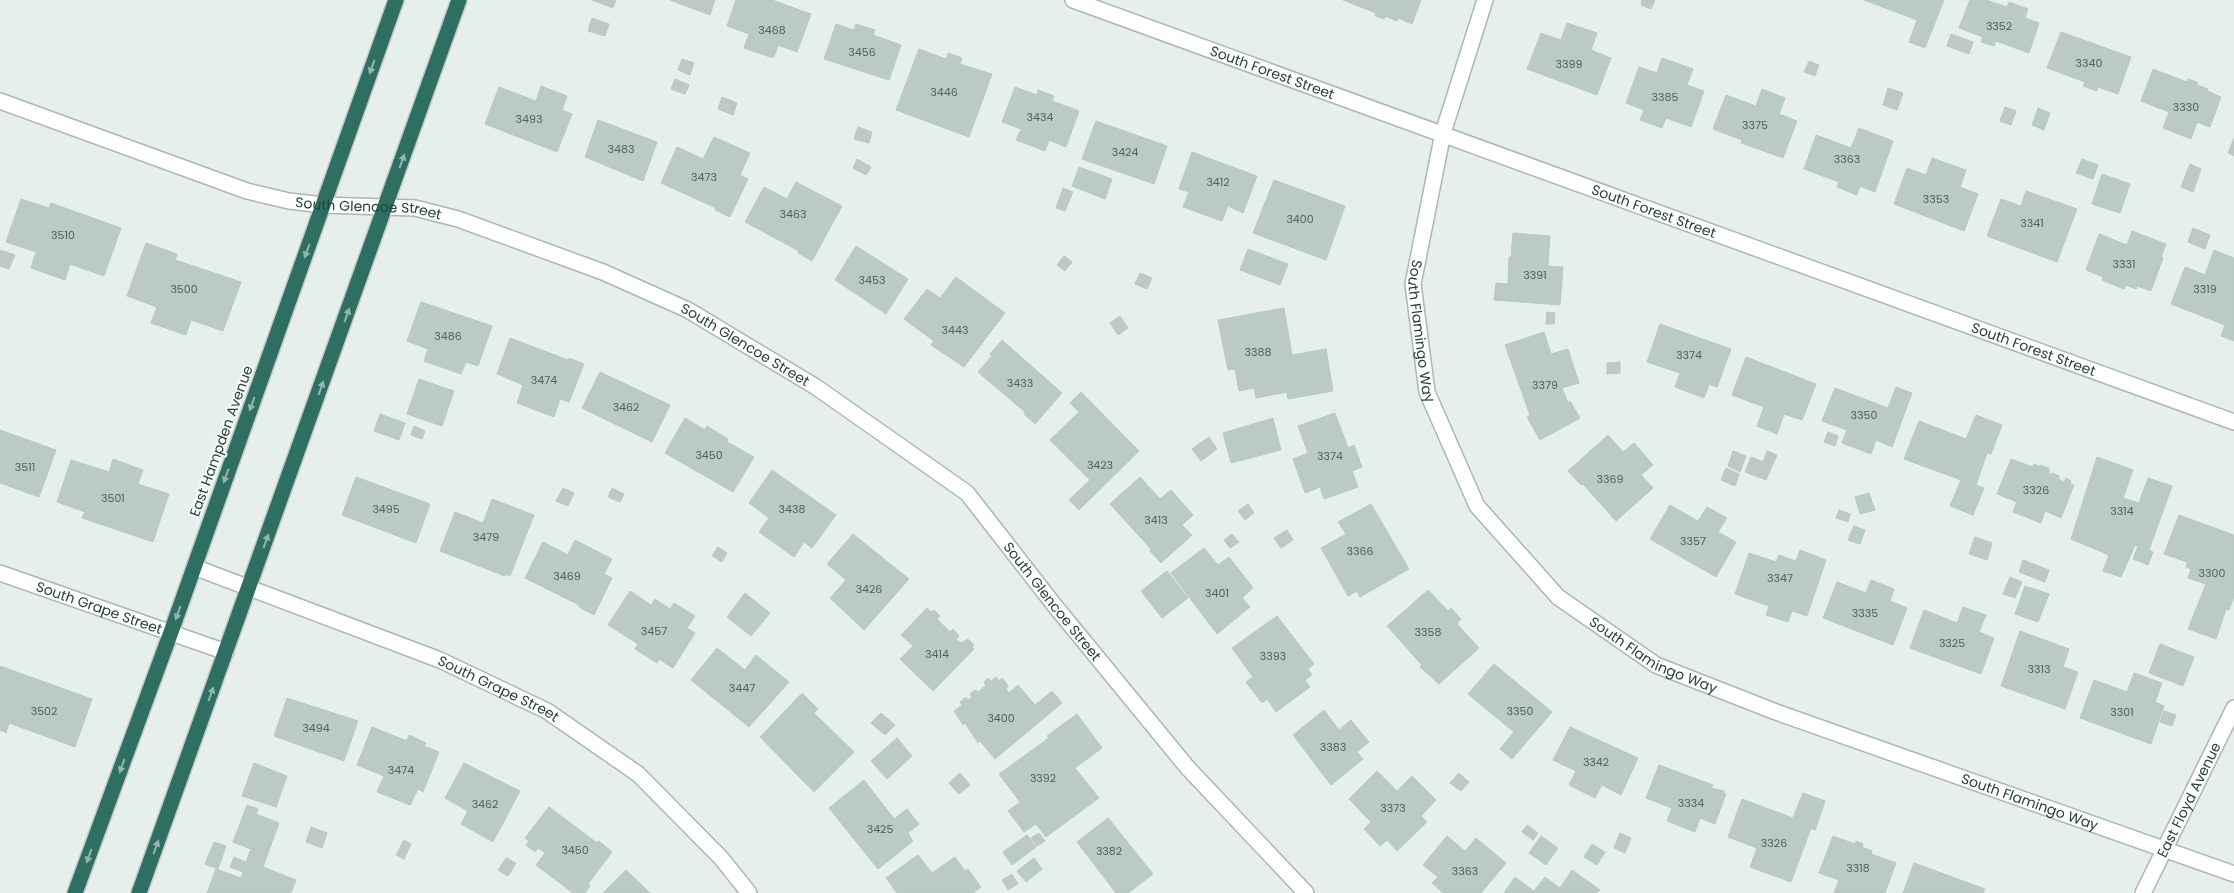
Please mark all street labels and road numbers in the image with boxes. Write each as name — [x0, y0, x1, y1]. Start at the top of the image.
street label: South Forest Street — [1207, 41, 1337, 104]
street label: South Forest Street — [1589, 179, 1719, 243]
street label: South Glencoe Street — [294, 192, 444, 224]
street label: South Flamingo Way — [1403, 258, 1440, 406]
street label: South Glencoe Street — [678, 298, 813, 391]
street label: South Forest Street — [1968, 317, 2099, 381]
street label: East Hampden Avenue — [184, 362, 258, 519]
street label: South Glencoe Street — [999, 538, 1106, 665]
street label: South Grape Street — [33, 576, 165, 639]
street label: South Flamingo Way — [1585, 612, 1720, 698]
street label: South Grape Street — [435, 650, 563, 726]
street label: East Floyd Avenue — [2152, 738, 2226, 861]
street label: South Flamingo Way — [1959, 768, 2101, 835]

